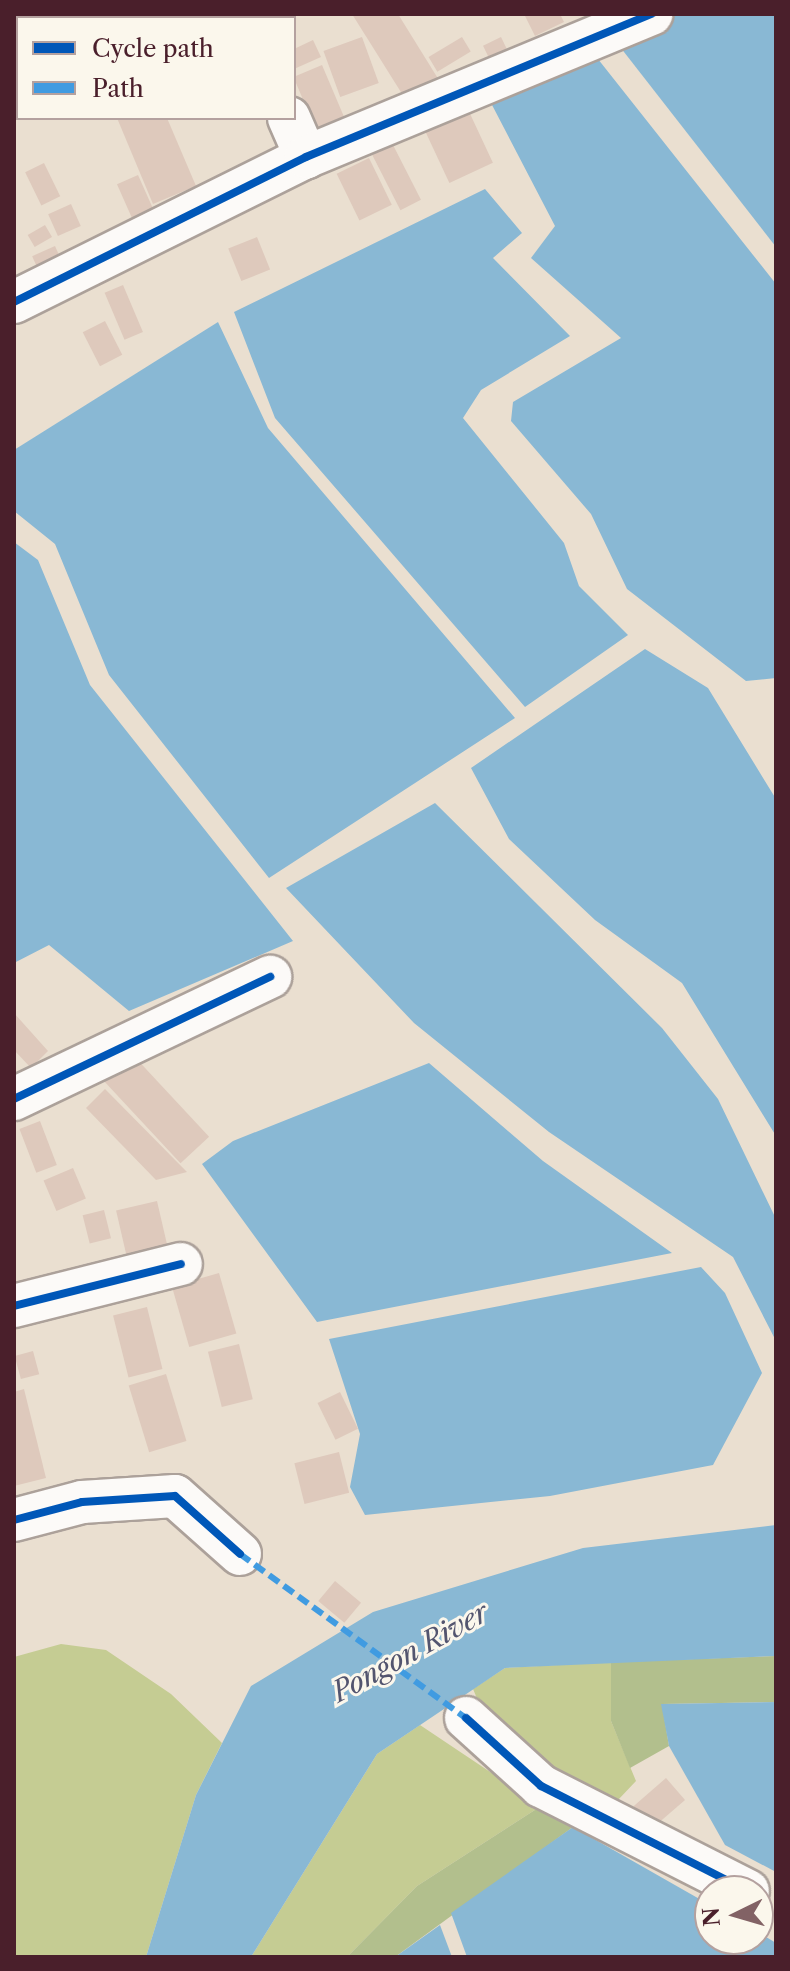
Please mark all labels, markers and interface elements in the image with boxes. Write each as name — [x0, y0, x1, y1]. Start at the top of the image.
legend — [16, 16, 296, 120]
text: Cycle path — [92, 34, 214, 63]
text: Path — [92, 74, 144, 103]
water label: Pongon River — [326, 1595, 494, 1709]
north arrow — [694, 1875, 774, 1955]
text: N — [697, 1906, 726, 1928]

